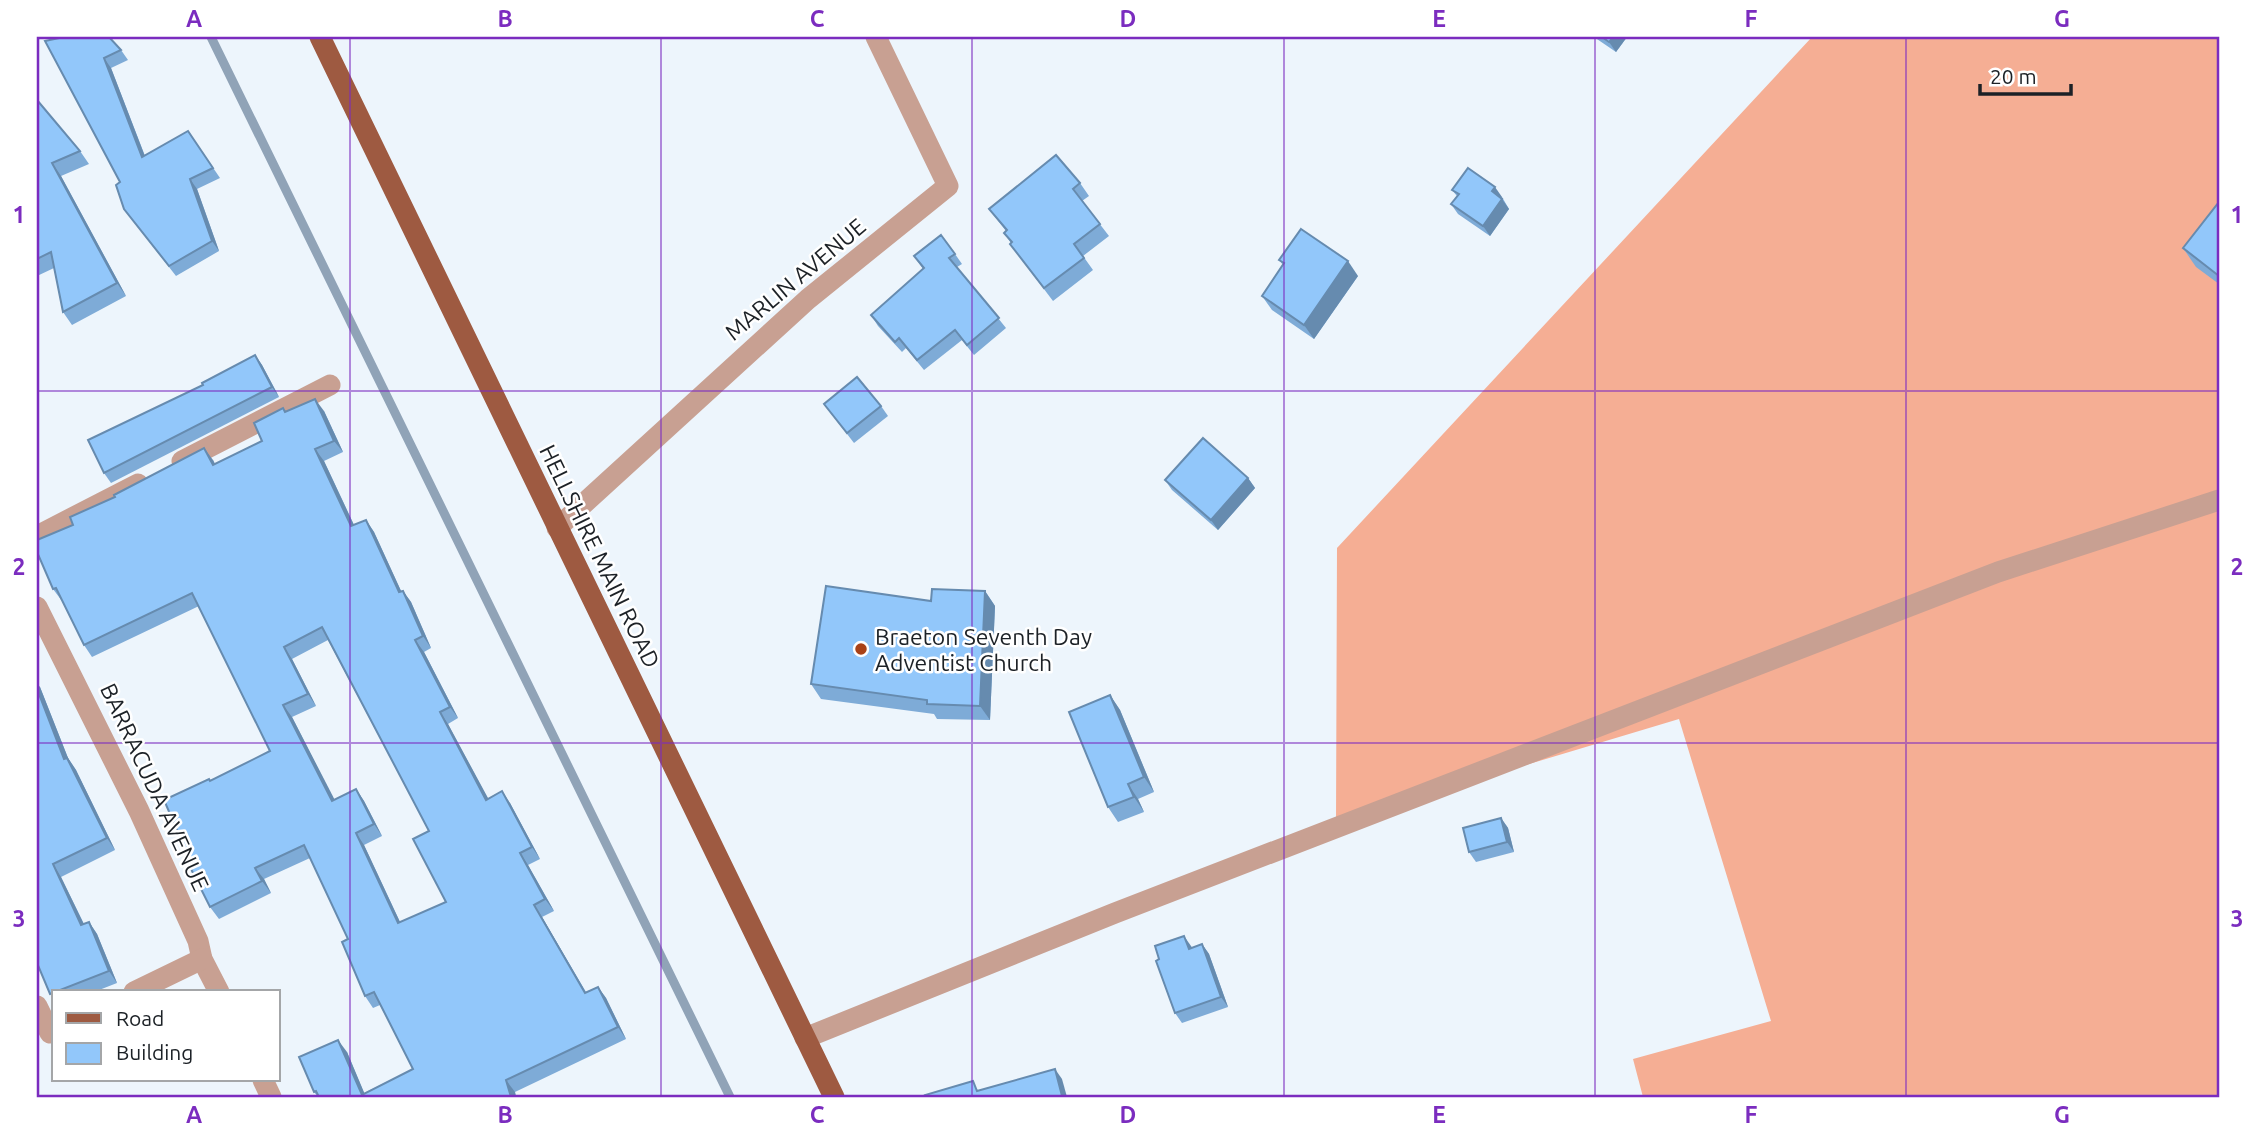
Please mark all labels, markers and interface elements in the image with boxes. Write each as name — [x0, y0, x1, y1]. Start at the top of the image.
text: A — [186, 6, 202, 31]
text: B — [497, 6, 513, 31]
text: C — [810, 6, 825, 31]
text: D — [1120, 6, 1136, 31]
text: E — [1432, 6, 1446, 31]
text: F — [1745, 6, 1758, 31]
text: G — [2054, 6, 2070, 31]
scale bar — [1980, 52, 2070, 96]
text: 20 m — [1990, 64, 2037, 88]
text: 1 — [13, 202, 25, 227]
text: 1 — [2231, 202, 2243, 227]
street label: MARLIN AVENUE — [720, 213, 870, 345]
street label: HELLSHIRE MAIN ROAD — [535, 441, 665, 671]
text: 2 — [13, 554, 25, 579]
text: 2 — [2231, 554, 2243, 579]
place label: Braeton Seventh Day Adventist Church — [875, 624, 1092, 675]
marker: Braeton Seventh Day Adventist Church — [853, 641, 869, 657]
street label: BARRACUDA AVENUE — [96, 679, 214, 895]
text: 3 — [13, 906, 25, 931]
text: 3 — [2231, 906, 2243, 931]
legend — [52, 990, 280, 1082]
text: Road — [116, 1006, 164, 1030]
text: Building — [116, 1040, 193, 1064]
text: A — [186, 1102, 202, 1127]
text: B — [497, 1102, 513, 1127]
text: C — [810, 1102, 825, 1127]
text: D — [1120, 1102, 1136, 1127]
text: E — [1432, 1102, 1446, 1127]
text: F — [1745, 1102, 1758, 1127]
text: G — [2054, 1102, 2070, 1127]

